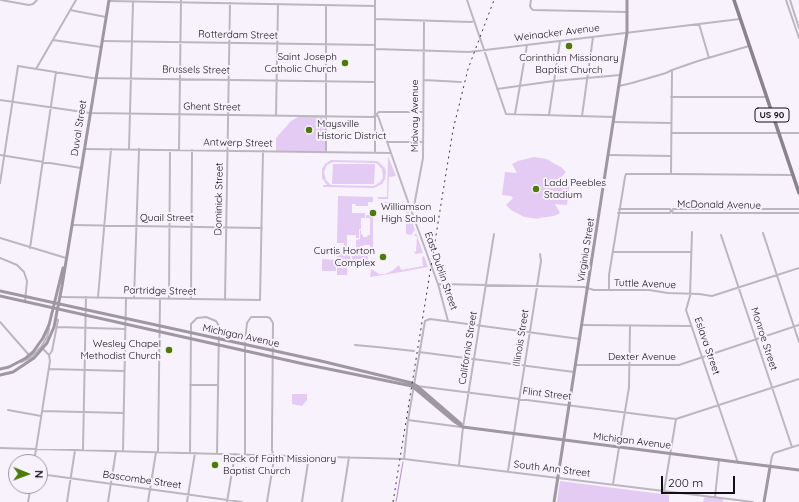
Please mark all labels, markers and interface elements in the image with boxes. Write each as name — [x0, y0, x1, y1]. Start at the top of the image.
street label: Weinacker Avenue — [514, 22, 600, 44]
street label: Rotterdam Street — [198, 28, 278, 42]
marker: Corinthian Missionary Baptist Church — [564, 41, 574, 51]
place label: Saint Joseph Catholic Church — [265, 51, 337, 74]
place label: Corinthian Missionary Baptist Church — [519, 52, 619, 76]
marker: Saint Joseph Catholic Church — [340, 58, 350, 68]
street label: Brussels Street — [162, 63, 230, 77]
street label: Midway Avenue — [409, 80, 421, 152]
street label: Duval Street — [69, 99, 89, 157]
street label: Ghent Street — [183, 100, 241, 114]
road number: US 90 — [755, 108, 789, 122]
place label: Maysville Historic District — [317, 118, 386, 142]
marker: Maysville Historic District — [304, 125, 314, 135]
street label: Antwerp Street — [203, 136, 273, 150]
street label: Dominick Street — [212, 162, 226, 236]
place label: Ladd Peebles Stadium — [544, 177, 606, 200]
marker: Ladd Peebles Stadium — [531, 184, 541, 194]
street label: McDonald Avenue — [677, 198, 761, 212]
place label: Williamson High School — [381, 201, 436, 224]
marker: Williamson High School — [368, 208, 378, 218]
street label: Quail Street — [140, 212, 194, 224]
street label: Virginia Street — [575, 217, 597, 283]
street label: East Dublin Street — [422, 230, 460, 312]
place label: Curtis Horton Complex — [314, 245, 375, 268]
marker: Curtis Horton Complex — [378, 252, 388, 262]
street label: Tuttle Avenue — [614, 277, 676, 291]
street label: Partridge Street — [123, 284, 197, 298]
street label: Monroe Street — [748, 306, 780, 372]
street label: Illinois Street — [511, 308, 531, 368]
street label: California Street — [456, 310, 480, 386]
street label: Eslava Street — [692, 316, 722, 376]
street label: Michigan Avenue — [201, 322, 281, 350]
place label: Wesley Chapel Methodist Church — [81, 338, 161, 362]
marker: Wesley Chapel Methodist Church — [164, 345, 174, 355]
street label: Dexter Avenue — [608, 351, 676, 363]
street label: Flint Street — [522, 385, 572, 403]
street label: Michigan Avenue — [592, 430, 672, 452]
place label: Rock of Faith Missionary Baptist Church — [223, 453, 336, 476]
north arrow — [8, 454, 48, 494]
street label: South Ann Street — [513, 458, 591, 480]
marker: Rock of Faith Missionary Baptist Church — [210, 460, 220, 470]
scale bar — [663, 468, 737, 494]
street label: Bascombe Street — [102, 469, 182, 491]
text: N — [32, 470, 46, 478]
text: 200 m — [668, 475, 703, 490]

